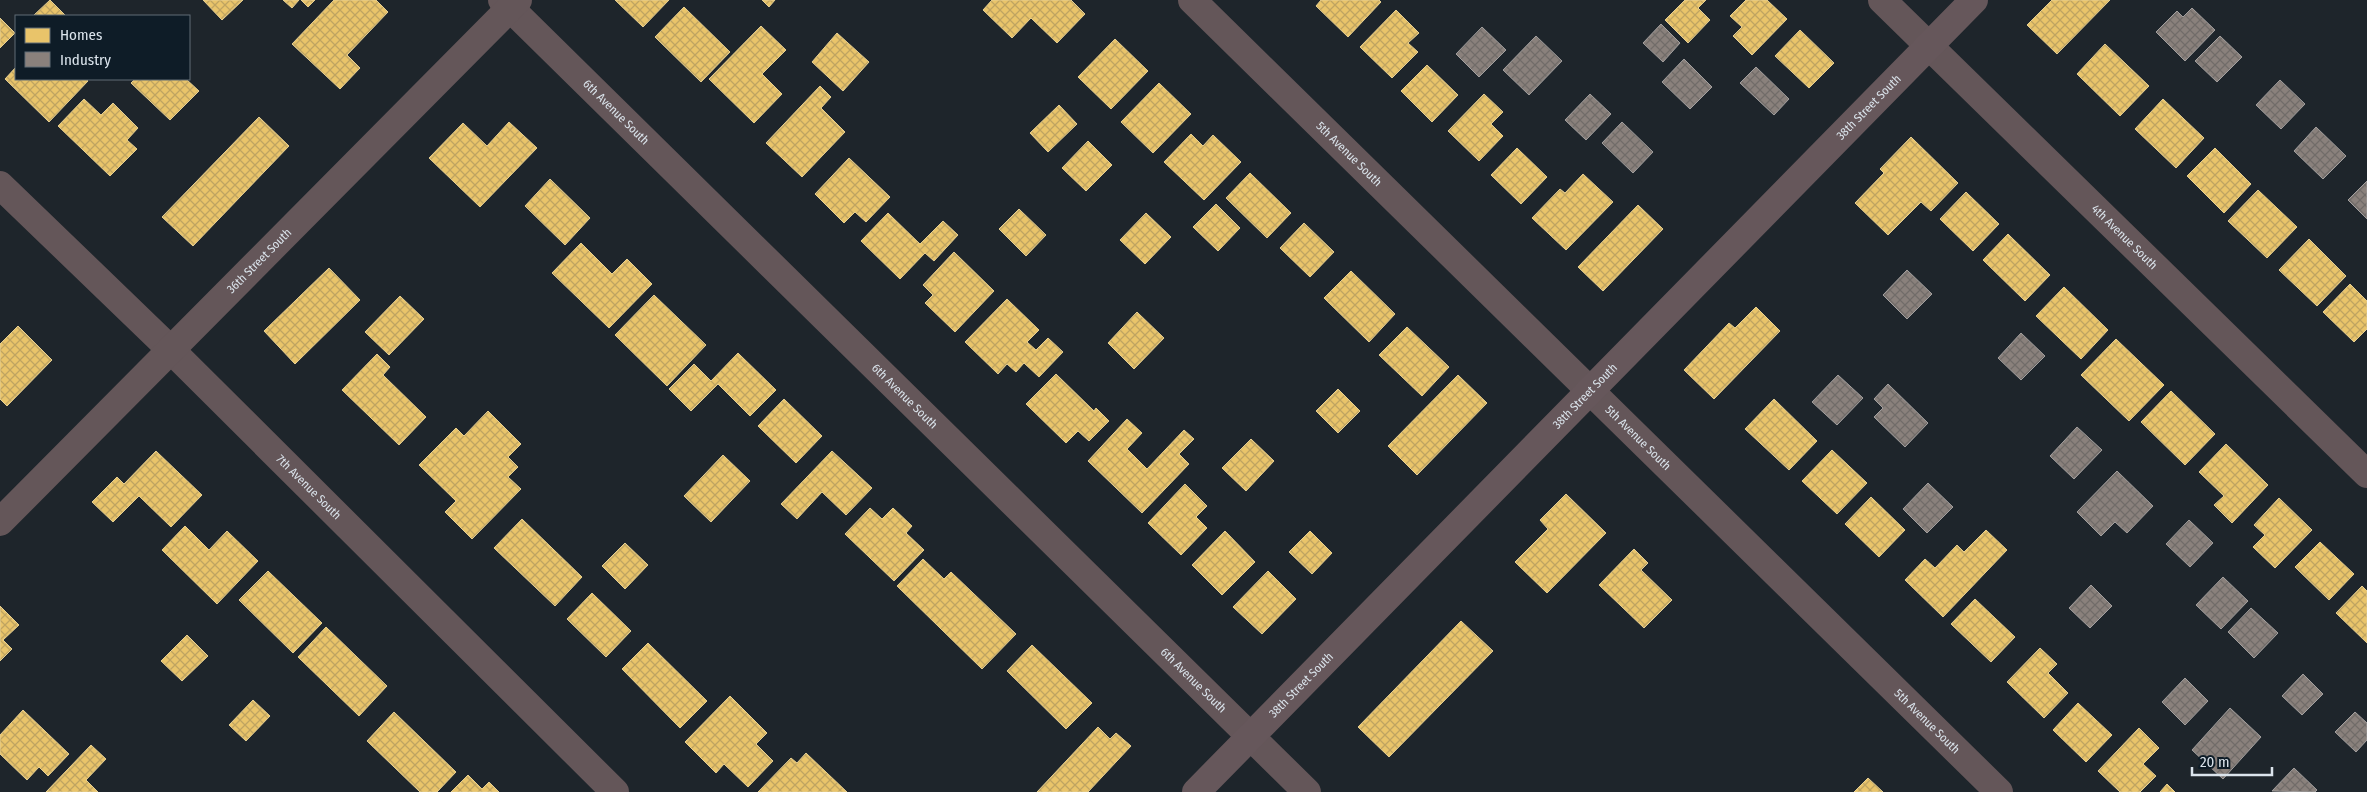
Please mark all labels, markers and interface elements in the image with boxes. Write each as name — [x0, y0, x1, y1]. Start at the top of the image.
legend — [15, 15, 190, 80]
text: Homes — [60, 26, 102, 44]
text: Industry — [60, 51, 111, 69]
street label: 38th Street South — [1834, 72, 1904, 143]
street label: 6th Avenue South — [580, 77, 652, 148]
street label: 5th Avenue South — [1313, 119, 1385, 189]
street label: 4th Avenue South — [2089, 202, 2160, 272]
street label: 36th Street South — [224, 225, 294, 296]
street label: 6th Avenue South — [869, 361, 941, 432]
street label: 38th Street South — [1550, 361, 1620, 432]
street label: 5th Avenue South — [1602, 403, 1674, 473]
street label: 7th Avenue South — [273, 452, 344, 522]
street label: 6th Avenue South — [1158, 645, 1229, 716]
street label: 38th Street South — [1266, 650, 1336, 720]
street label: 5th Avenue South — [1891, 686, 1963, 757]
scale bar — [2192, 744, 2272, 776]
text: 20 m — [2200, 753, 2230, 771]

